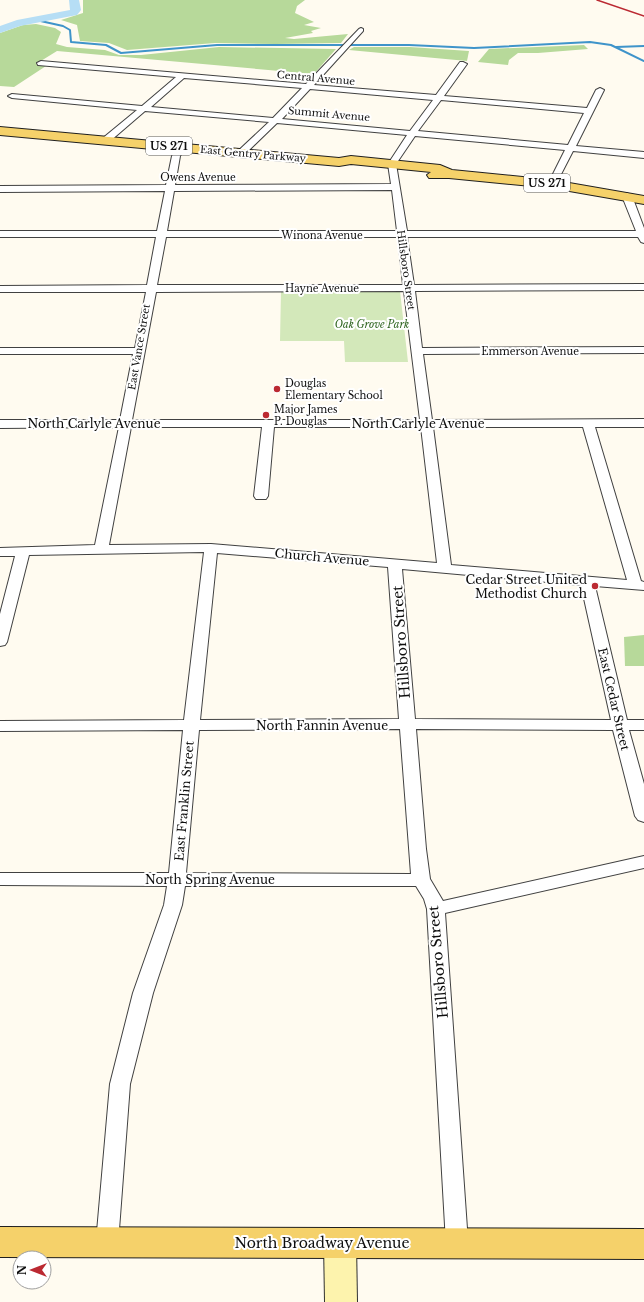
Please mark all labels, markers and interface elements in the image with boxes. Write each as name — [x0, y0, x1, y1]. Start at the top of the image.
street label: Central Avenue — [276, 68, 356, 88]
street label: Summit Avenue — [287, 104, 371, 124]
road number: US 271 — [146, 137, 192, 155]
street label: East Gentry Parkway — [200, 143, 307, 165]
street label: Owens Avenue — [160, 171, 236, 184]
road number: US 271 — [524, 174, 570, 192]
street label: Winona Avenue — [280, 229, 363, 242]
street label: Hillsboro Street — [394, 229, 418, 311]
street label: Hayne Avenue — [285, 282, 359, 295]
street label: East Vance Street — [125, 303, 153, 391]
park label: Oak Grove Park — [335, 318, 409, 331]
street label: Emmerson Avenue — [481, 345, 579, 358]
place label: Douglas Elementary School — [285, 377, 383, 402]
marker: Douglas Elementary School — [272, 384, 282, 394]
place label: Major James P. Douglas — [274, 403, 338, 428]
marker: Major James P. Douglas — [261, 410, 271, 420]
street label: North Carlyle Avenue — [27, 416, 161, 431]
street label: North Carlyle Avenue — [351, 416, 485, 431]
street label: Church Avenue — [274, 545, 370, 569]
place label: Cedar Street United Methodist Church — [466, 572, 587, 601]
marker: Cedar Street United Methodist Church — [590, 581, 600, 591]
street label: Hillsboro Street — [388, 584, 414, 699]
street label: East Cedar Street — [595, 646, 633, 752]
street label: North Fannin Avenue — [256, 718, 388, 733]
street label: East Franklin Street — [171, 740, 197, 862]
street label: North Spring Avenue — [145, 872, 275, 887]
street label: Hillsboro Street — [424, 904, 452, 1019]
street label: North Broadway Avenue — [234, 1234, 410, 1252]
north arrow — [12, 1250, 52, 1290]
text: N — [15, 1264, 29, 1275]

